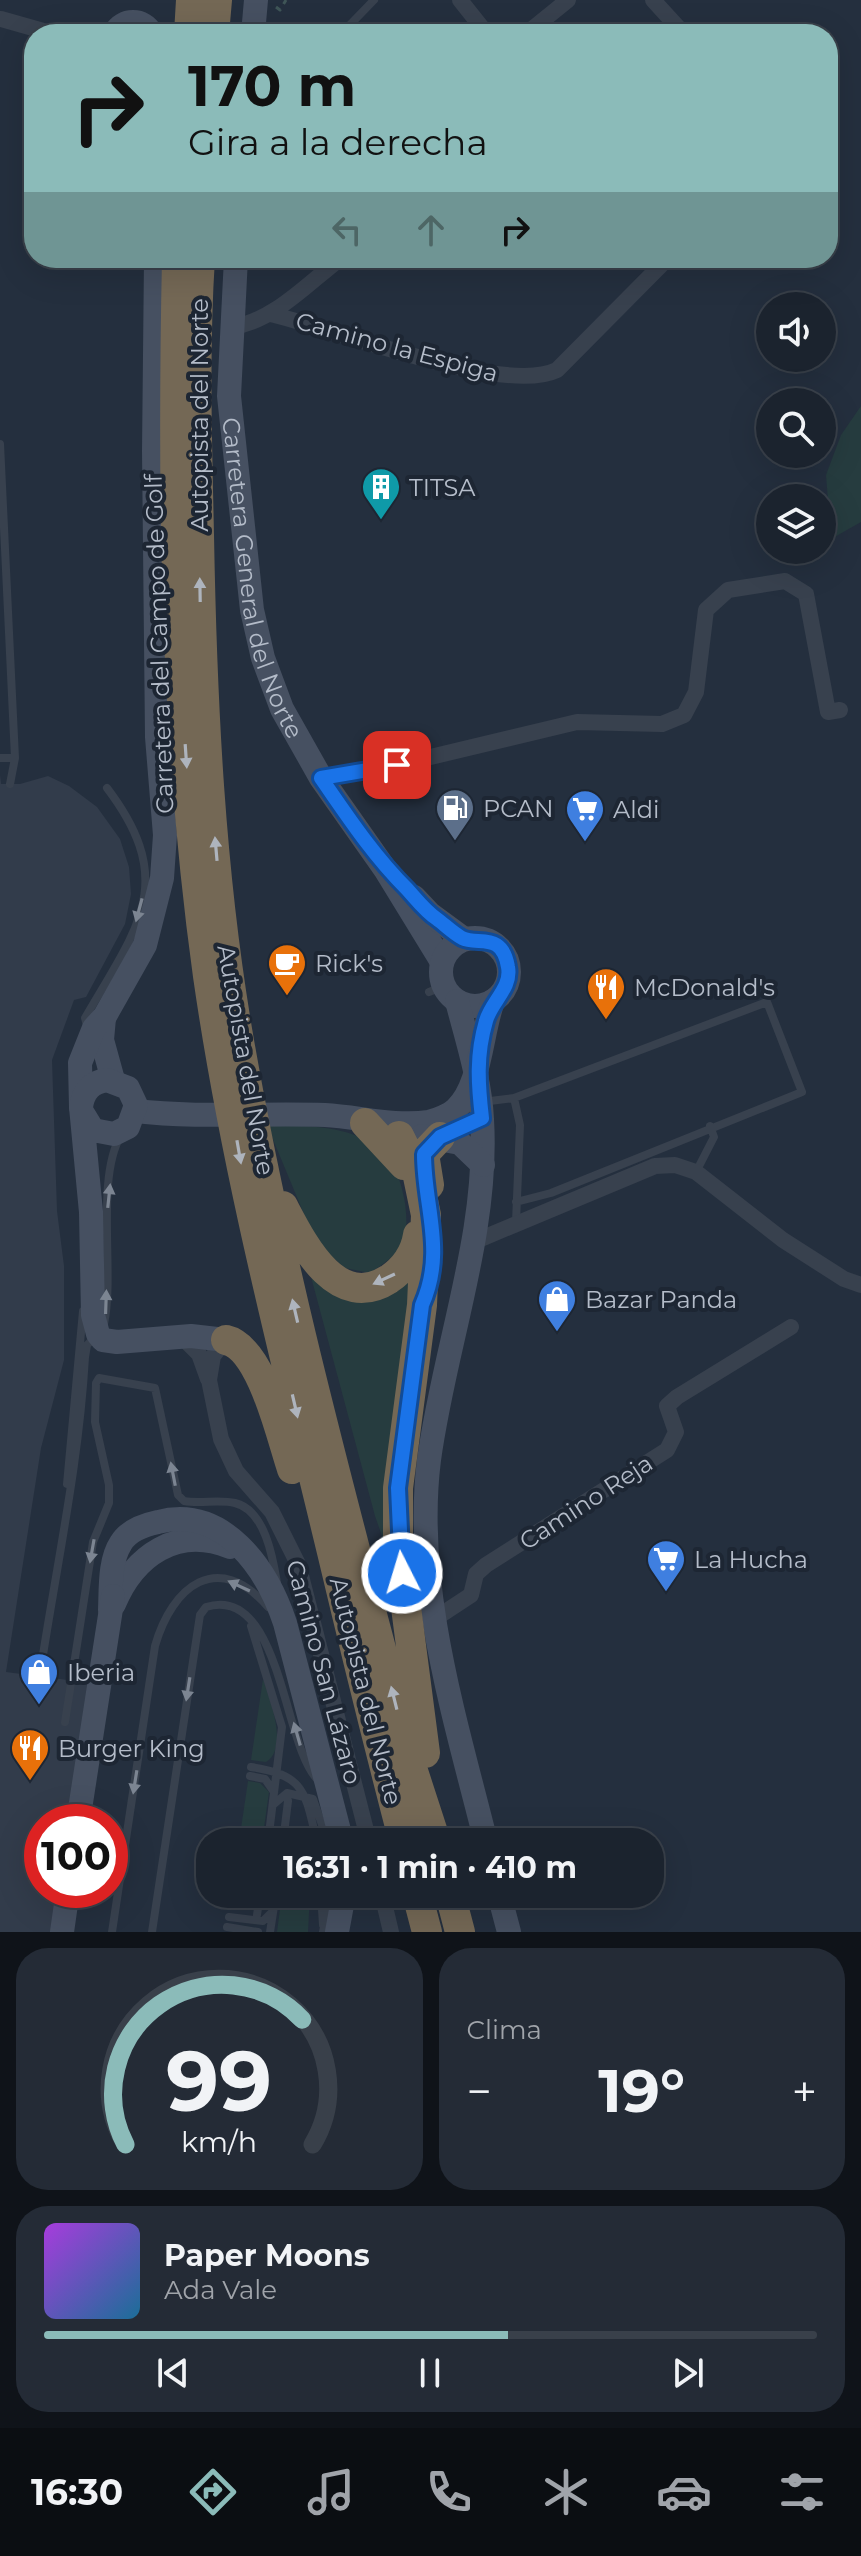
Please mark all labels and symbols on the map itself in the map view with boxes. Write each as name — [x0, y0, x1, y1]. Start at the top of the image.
street label: Autopista del Norte — [185, 298, 214, 532]
street label: Camino la Espiga — [293, 306, 501, 388]
street label: Carretera General del Norte — [217, 416, 310, 743]
building icon: TITSA — [360, 466, 402, 521]
street label: Carretera del Campo de Golf — [139, 473, 179, 814]
place label: TITSA — [409, 473, 476, 502]
one-way arrow — [194, 577, 206, 602]
pin — [363, 731, 431, 799]
one-way arrow — [180, 744, 193, 769]
fuel station icon: PCAN — [434, 787, 476, 842]
supermarket icon: Aldi — [564, 788, 606, 843]
place label: PCAN — [483, 794, 554, 823]
place label: Aldi — [613, 795, 659, 824]
one-way arrow — [209, 837, 222, 862]
one-way arrow — [133, 898, 145, 923]
cafe icon: Rick's — [266, 942, 308, 997]
street label: Autopista del Norte — [211, 943, 281, 1177]
place label: Rick's — [315, 949, 383, 978]
restaurant icon: McDonald's — [585, 966, 627, 1021]
place label: McDonald's — [634, 973, 775, 1002]
one-way arrow — [233, 1140, 245, 1165]
one-way arrow — [103, 1183, 116, 1208]
one-way arrow — [373, 1273, 396, 1286]
shop icon: Bazar Panda — [536, 1278, 578, 1333]
place label: Bazar Panda — [585, 1285, 737, 1314]
one-way arrow — [100, 1289, 113, 1314]
one-way arrow — [289, 1298, 301, 1323]
one-way arrow — [289, 1393, 302, 1418]
street label: Camino Reja — [514, 1448, 658, 1556]
one-way arrow — [167, 1461, 179, 1486]
position arrow — [360, 1531, 444, 1615]
supermarket icon: La Hucha — [645, 1538, 687, 1593]
one-way arrow — [85, 1539, 98, 1564]
place label: La Hucha — [694, 1545, 808, 1574]
street label: Camino San Lázaro — [280, 1557, 368, 1787]
street label: Autopista del Norte — [324, 1574, 408, 1808]
one-way arrow — [227, 1579, 250, 1592]
shop icon: Iberia — [18, 1651, 60, 1706]
place label: Iberia — [67, 1658, 135, 1687]
one-way arrow — [181, 1677, 194, 1702]
one-way arrow — [387, 1686, 399, 1711]
one-way arrow — [290, 1721, 303, 1745]
restaurant icon: Burger King — [9, 1727, 51, 1782]
place label: Burger King — [58, 1734, 205, 1763]
one-way arrow — [128, 1770, 141, 1795]
speed limit sign: 100 — [24, 1804, 128, 1908]

